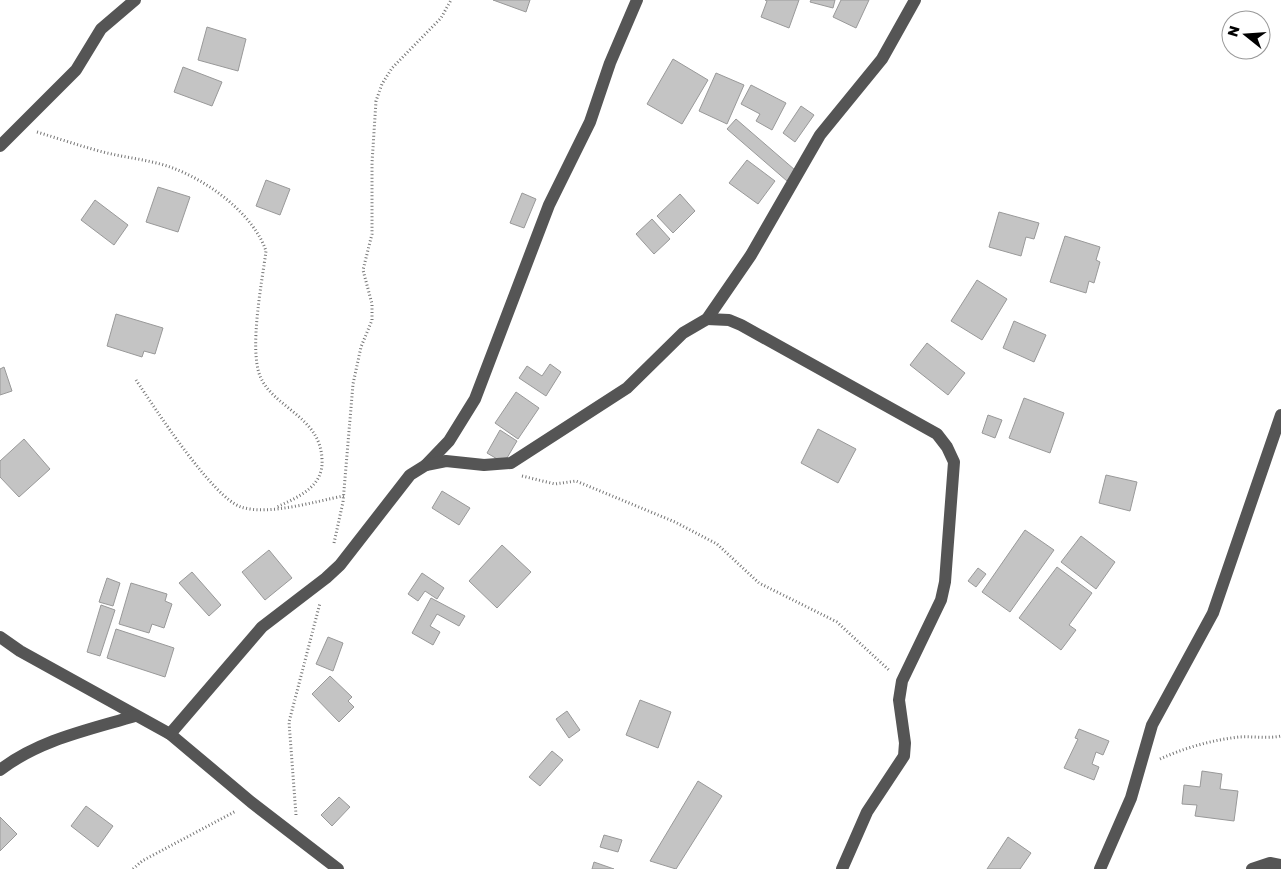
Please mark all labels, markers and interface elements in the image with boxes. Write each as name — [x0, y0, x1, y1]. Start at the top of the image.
north arrow — [1221, 10, 1271, 60]
text: N — [1223, 23, 1243, 39]

